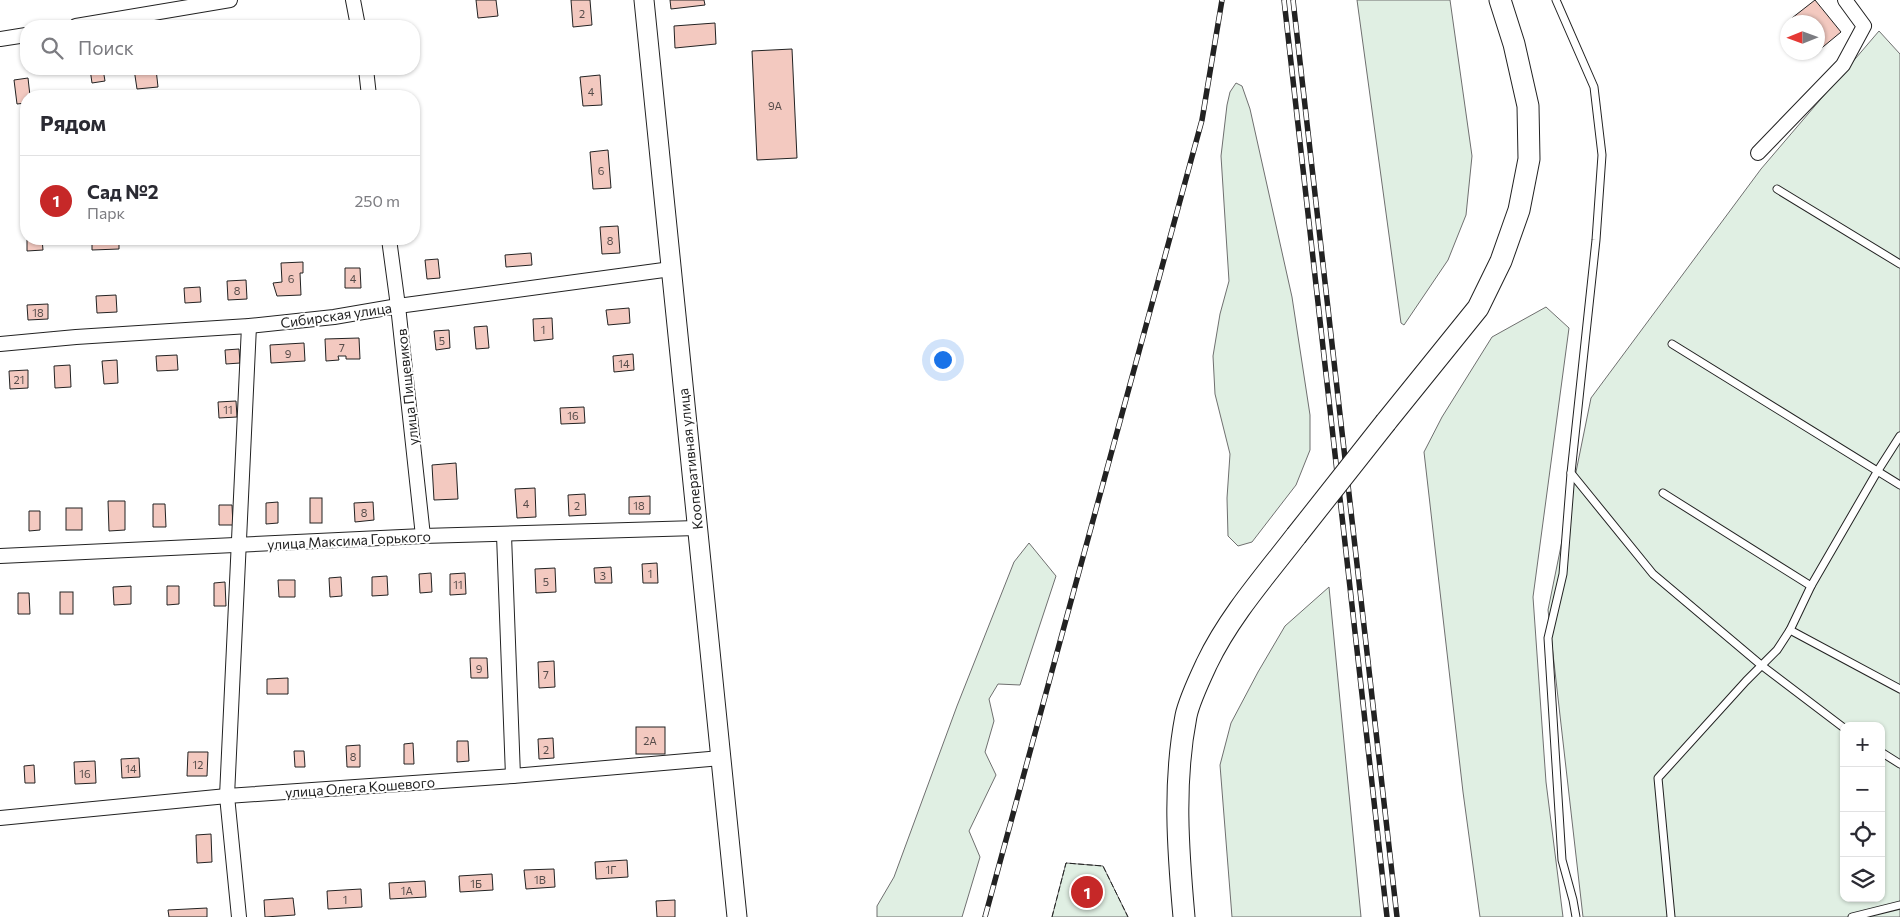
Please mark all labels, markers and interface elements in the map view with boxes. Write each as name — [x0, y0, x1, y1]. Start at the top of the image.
house number: 2 — [579, 7, 585, 20]
north arrow — [1780, 15, 1825, 60]
search box — [20, 20, 420, 75]
icon: search — [38, 34, 66, 62]
text: Поиск — [78, 36, 134, 59]
house number: 4 — [588, 85, 595, 98]
house number: 9А — [768, 99, 782, 112]
text: Рядом — [40, 110, 106, 135]
house number: 6 — [598, 164, 605, 177]
text: Сад №2 — [87, 180, 159, 203]
text: 1 — [52, 191, 60, 210]
text: 250 m — [354, 191, 400, 210]
text: Парк — [87, 203, 125, 222]
house number: 8 — [607, 234, 614, 247]
house number: 6 — [288, 272, 295, 285]
house number: 4 — [350, 272, 357, 285]
house number: 8 — [234, 284, 241, 297]
street label: Сибирская улица — [279, 299, 393, 331]
house number: 18 — [32, 306, 44, 319]
house number: 1 — [541, 323, 545, 336]
street label: улица Пищевиков — [392, 328, 422, 446]
house number: 5 — [439, 334, 445, 347]
house number: 7 — [339, 341, 345, 354]
house number: 9 — [285, 347, 292, 360]
your location — [930, 347, 956, 373]
house number: 14 — [618, 357, 630, 370]
house number: 21 — [14, 373, 24, 386]
street label: Кооперативная улица — [674, 387, 706, 531]
house number: 11 — [223, 403, 233, 416]
house number: 16 — [567, 409, 579, 422]
house number: 4 — [523, 497, 530, 510]
house number: 2 — [574, 499, 580, 512]
house number: 18 — [633, 499, 645, 512]
house number: 8 — [361, 506, 368, 519]
street label: улица Максима Горького — [267, 527, 431, 553]
house number: 1 — [648, 567, 652, 580]
house number: 3 — [600, 569, 606, 582]
house number: 5 — [543, 575, 549, 588]
house number: 11 — [453, 578, 463, 591]
house number: 9 — [476, 662, 483, 675]
house number: 7 — [543, 668, 549, 681]
map controls — [1840, 722, 1885, 902]
button: + — [1840, 722, 1885, 767]
house number: 2А — [643, 734, 657, 747]
house number: 2 — [543, 743, 549, 756]
house number: 8 — [350, 750, 357, 763]
house number: 12 — [193, 758, 203, 771]
house number: 14 — [125, 762, 137, 775]
house number: 16 — [79, 767, 91, 780]
button: − — [1840, 767, 1885, 812]
street label: улица Олега Кошевого — [284, 773, 436, 801]
button: locate — [1840, 812, 1885, 857]
button: layers — [1840, 857, 1885, 902]
house number: 1Г — [606, 863, 616, 876]
house number: 1В — [534, 873, 546, 886]
pin: 1 — [1071, 873, 1103, 911]
house number: 1Б — [470, 877, 482, 890]
house number: 1А — [401, 884, 414, 897]
house number: 1 — [343, 893, 347, 906]

